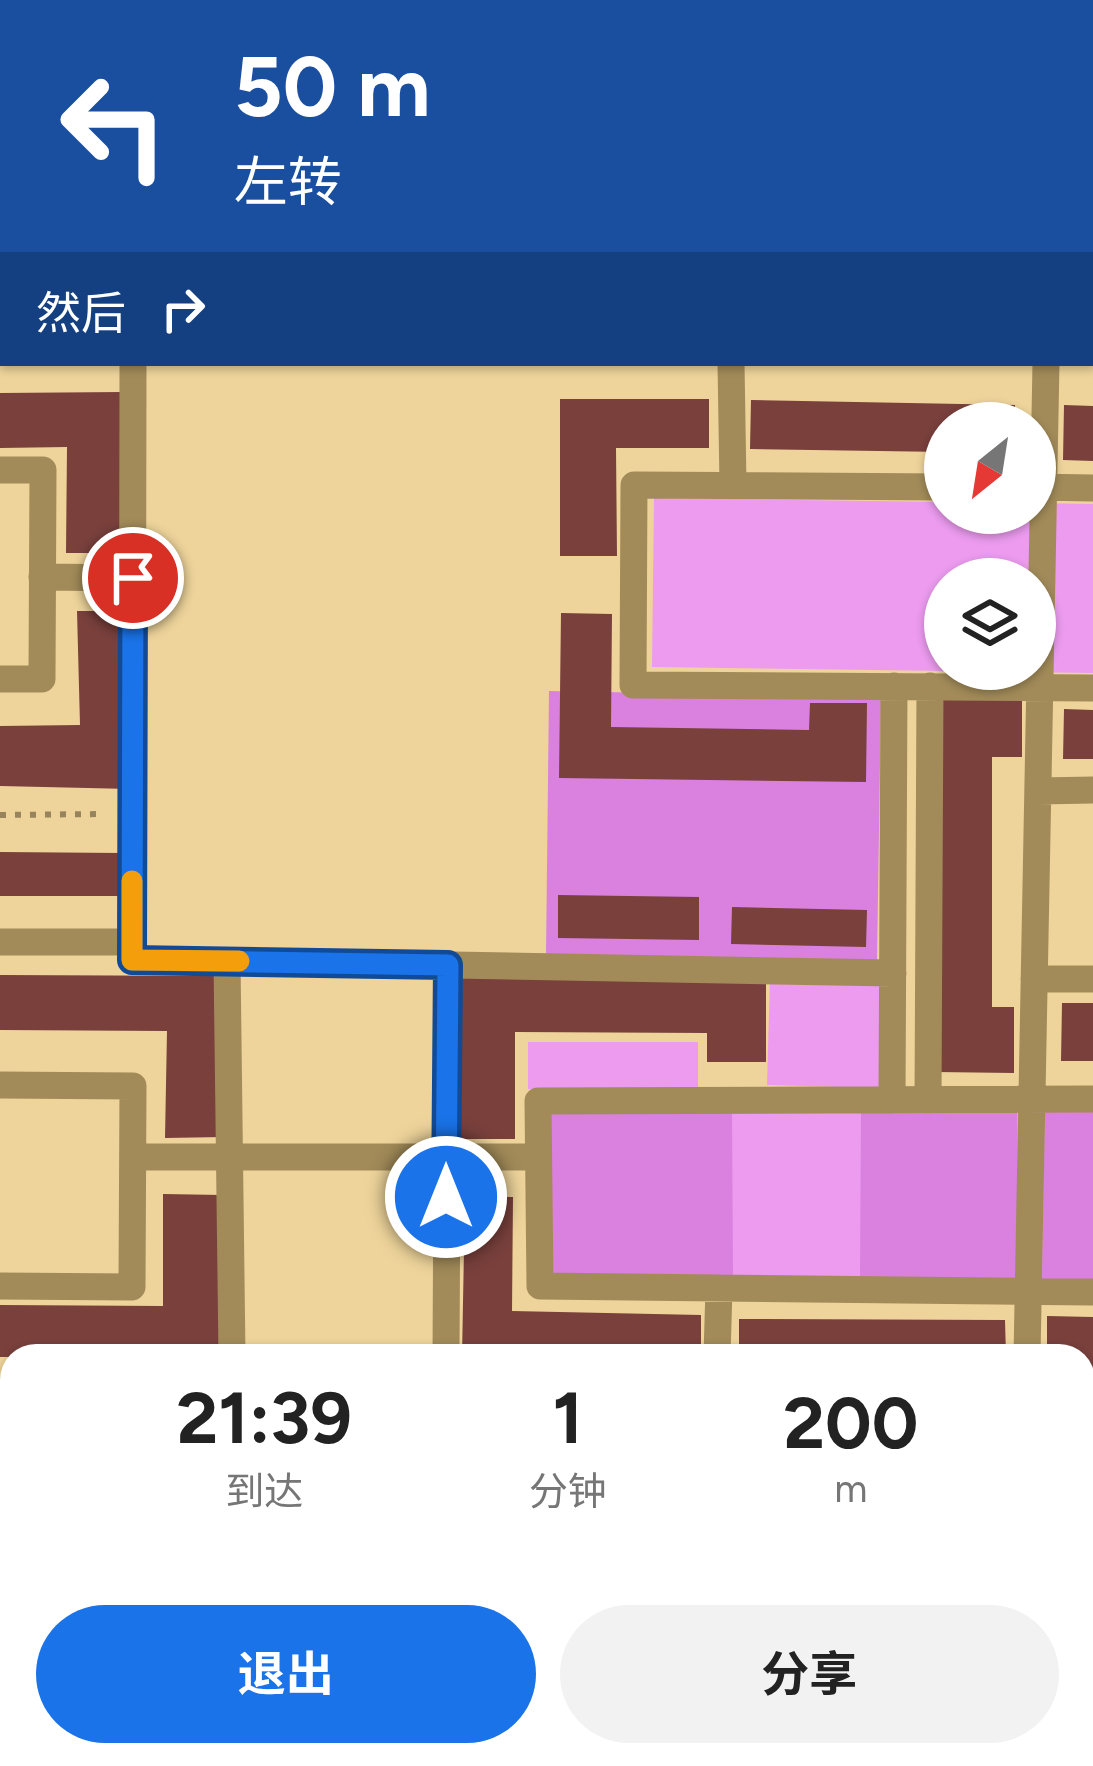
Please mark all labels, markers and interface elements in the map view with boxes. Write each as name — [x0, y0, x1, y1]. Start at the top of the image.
text: 50 m — [234, 36, 430, 137]
icon: left — [36, 48, 192, 204]
text: 左转 — [234, 150, 342, 215]
icon: right — [150, 276, 216, 342]
text: 然后 — [36, 286, 126, 340]
north arrow — [924, 402, 1056, 534]
map controls — [924, 402, 1056, 690]
pin — [82, 527, 184, 629]
icon: arrive — [100, 545, 166, 611]
button: layers — [924, 558, 1056, 690]
position arrow — [383, 1134, 509, 1260]
text: 21:39 — [177, 1375, 352, 1461]
text: 1 — [553, 1375, 583, 1461]
text: 200 — [783, 1380, 918, 1466]
text: m — [834, 1465, 867, 1512]
text: 到达 — [225, 1468, 303, 1515]
text: 分钟 — [529, 1468, 607, 1515]
button: 退出 — [36, 1605, 536, 1743]
button: 分享 — [560, 1605, 1059, 1743]

